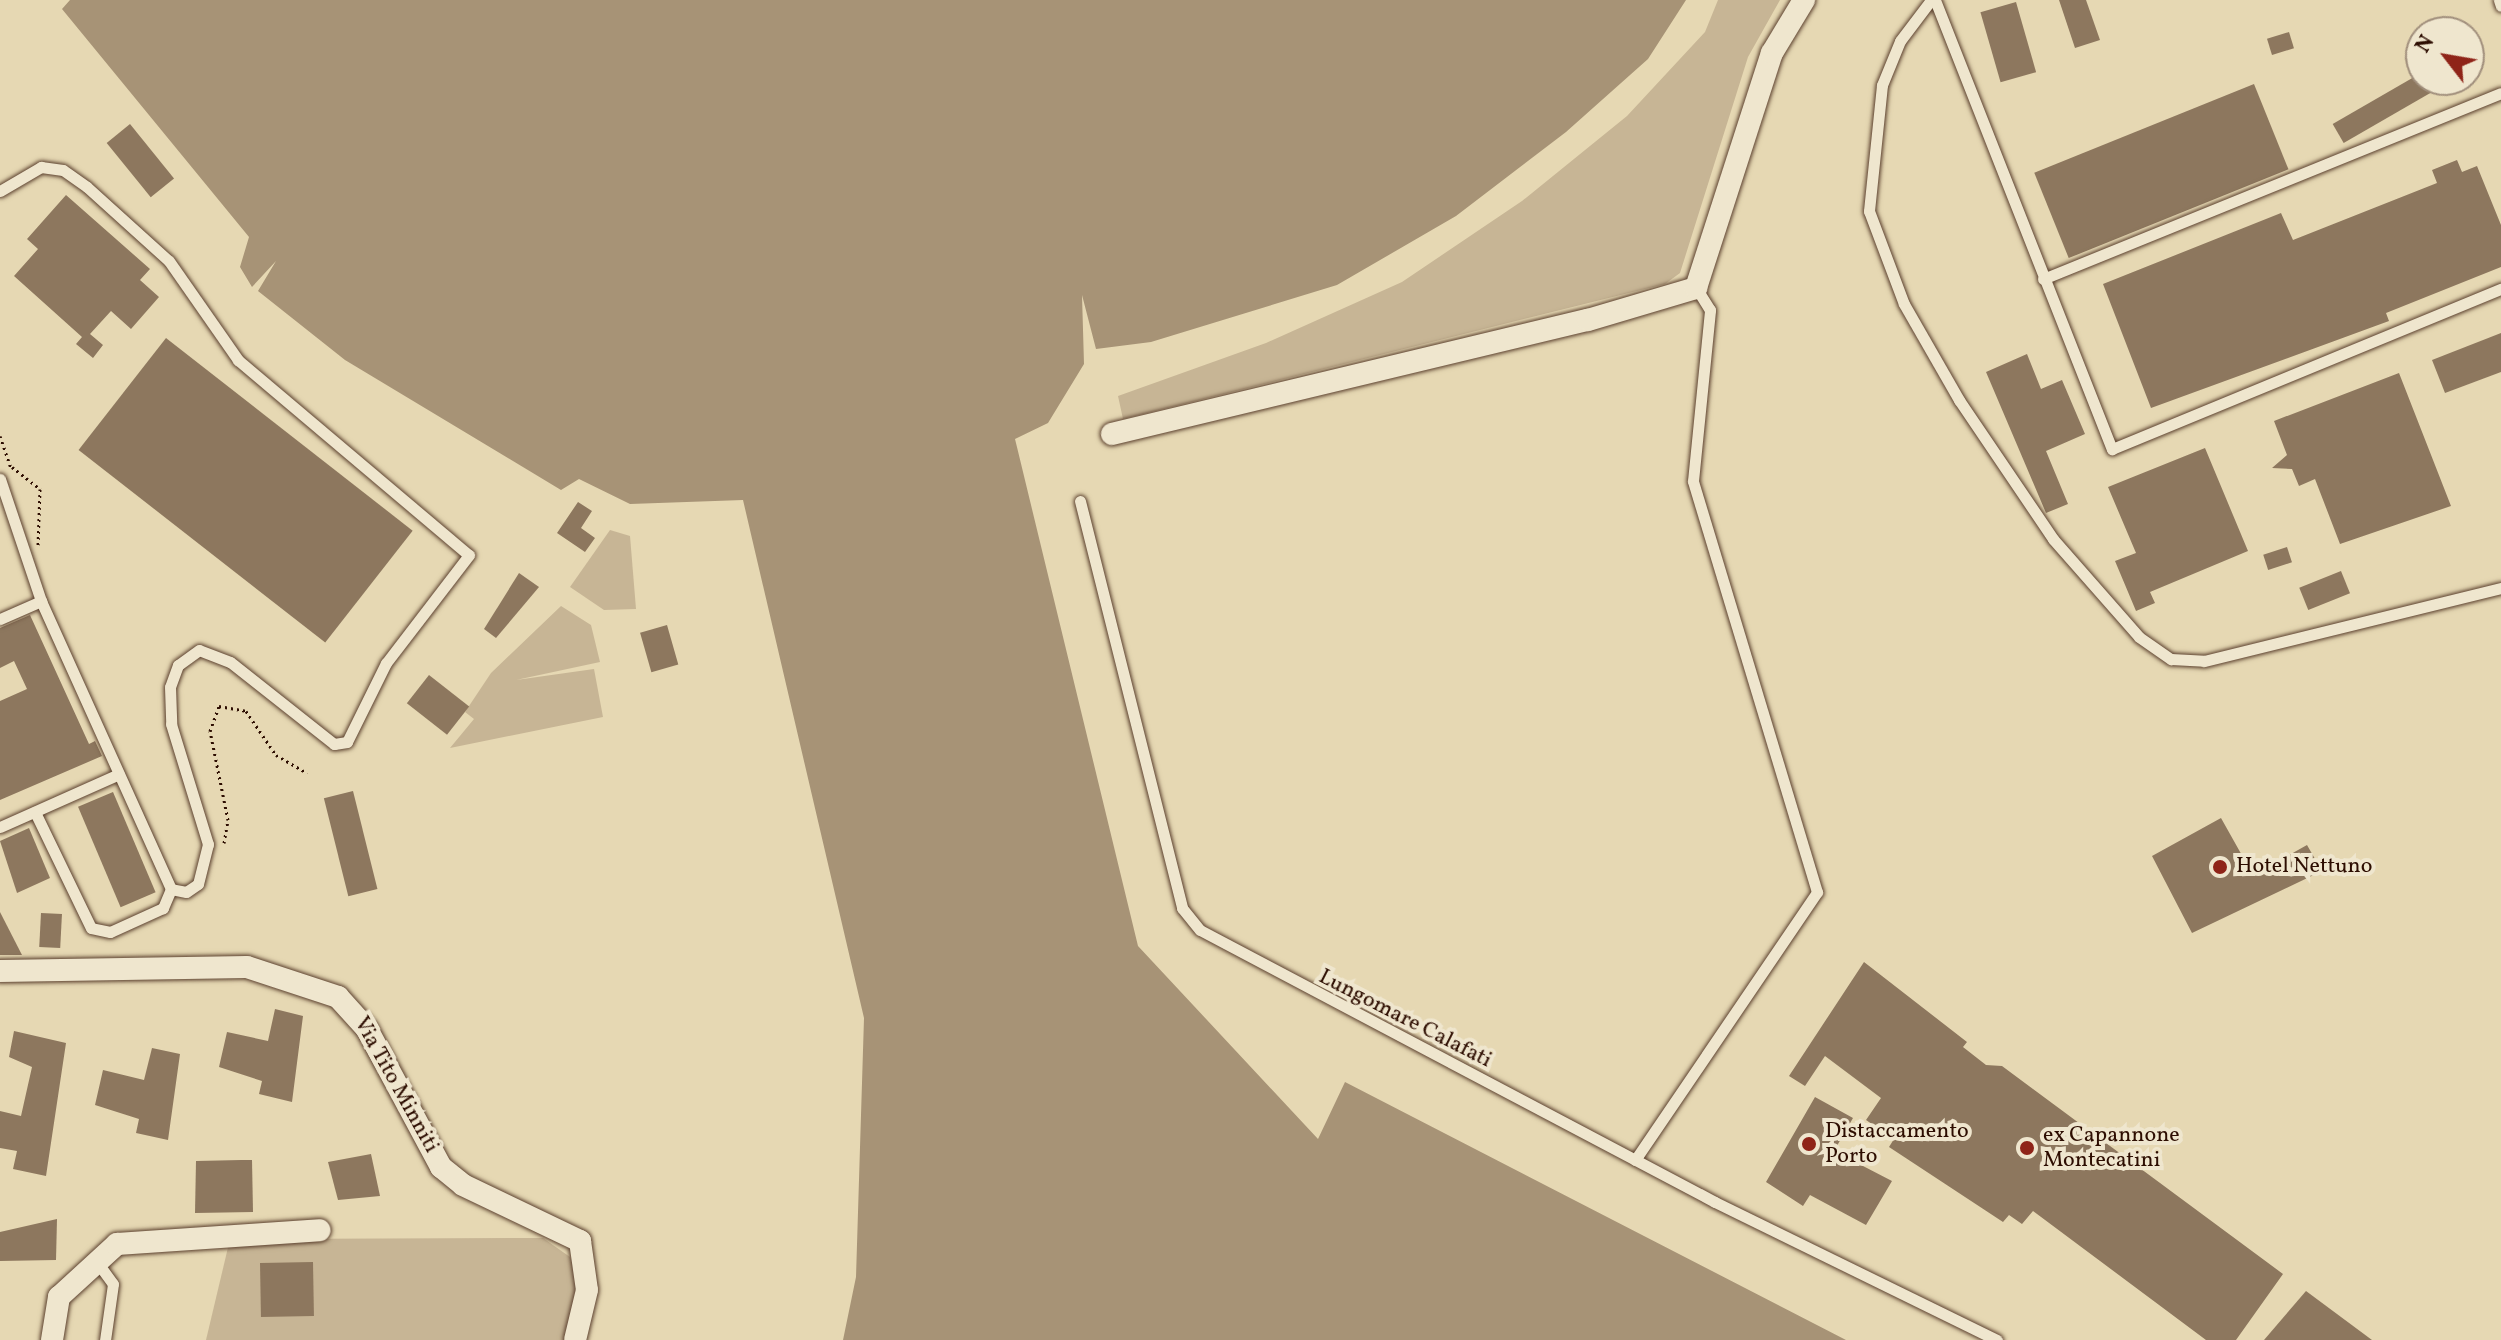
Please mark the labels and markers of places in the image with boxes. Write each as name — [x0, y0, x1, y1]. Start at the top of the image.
place label: Hotel Nettuno — [2236, 854, 2372, 880]
marker: Hotel Nettuno — [2211, 858, 2229, 876]
place label: Distaccamento Porto — [1825, 1118, 1969, 1170]
place label: ex Capannone Montecatini — [2043, 1122, 2180, 1174]
marker: Distaccamento Porto — [1800, 1135, 1818, 1153]
marker: ex Capannone Montecatini — [2018, 1139, 2036, 1157]

